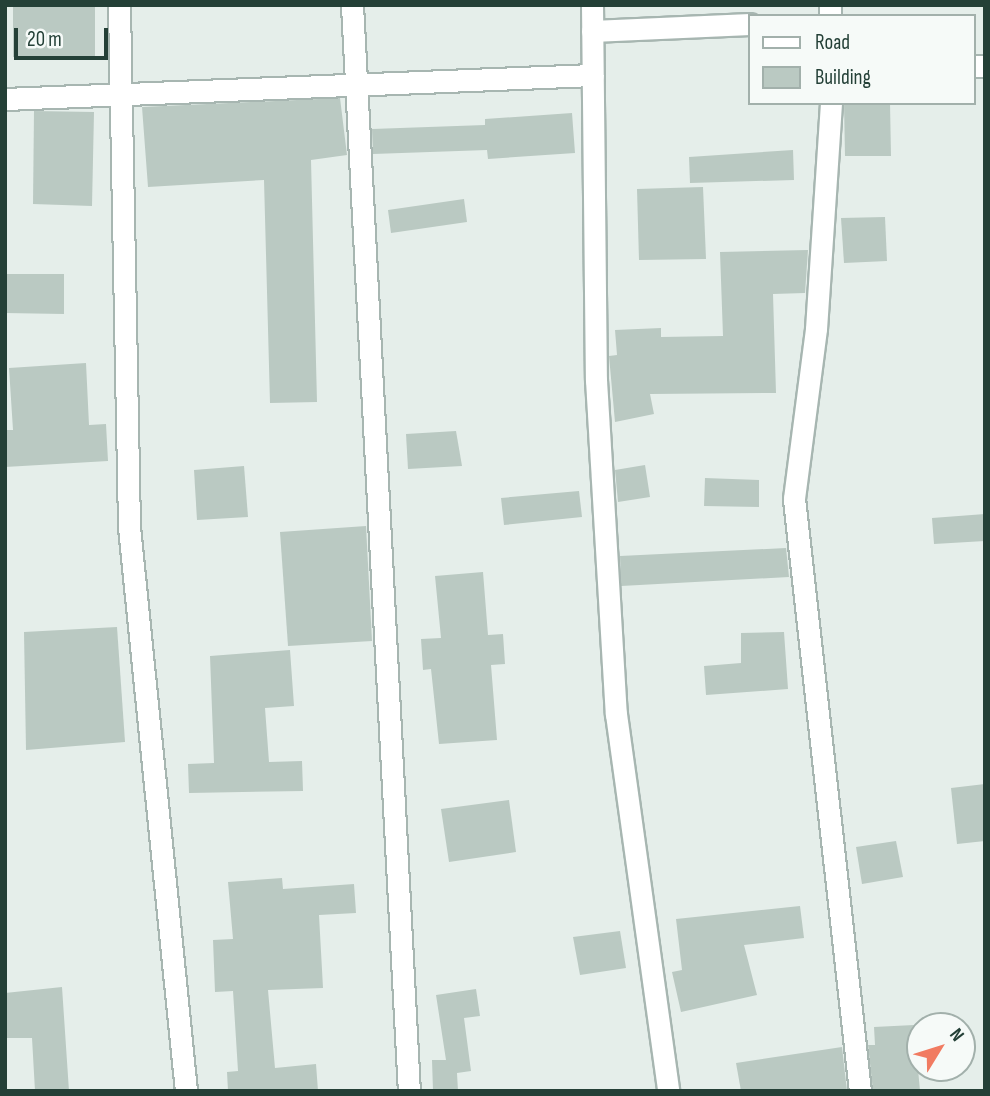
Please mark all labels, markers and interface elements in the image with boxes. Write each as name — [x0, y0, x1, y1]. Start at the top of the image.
scale bar — [18, 14, 112, 58]
legend — [748, 14, 976, 105]
text: 20 m — [27, 27, 62, 52]
text: Road — [815, 30, 850, 55]
text: Building — [815, 65, 871, 90]
north arrow — [906, 1012, 976, 1082]
text: N — [944, 1024, 969, 1046]

